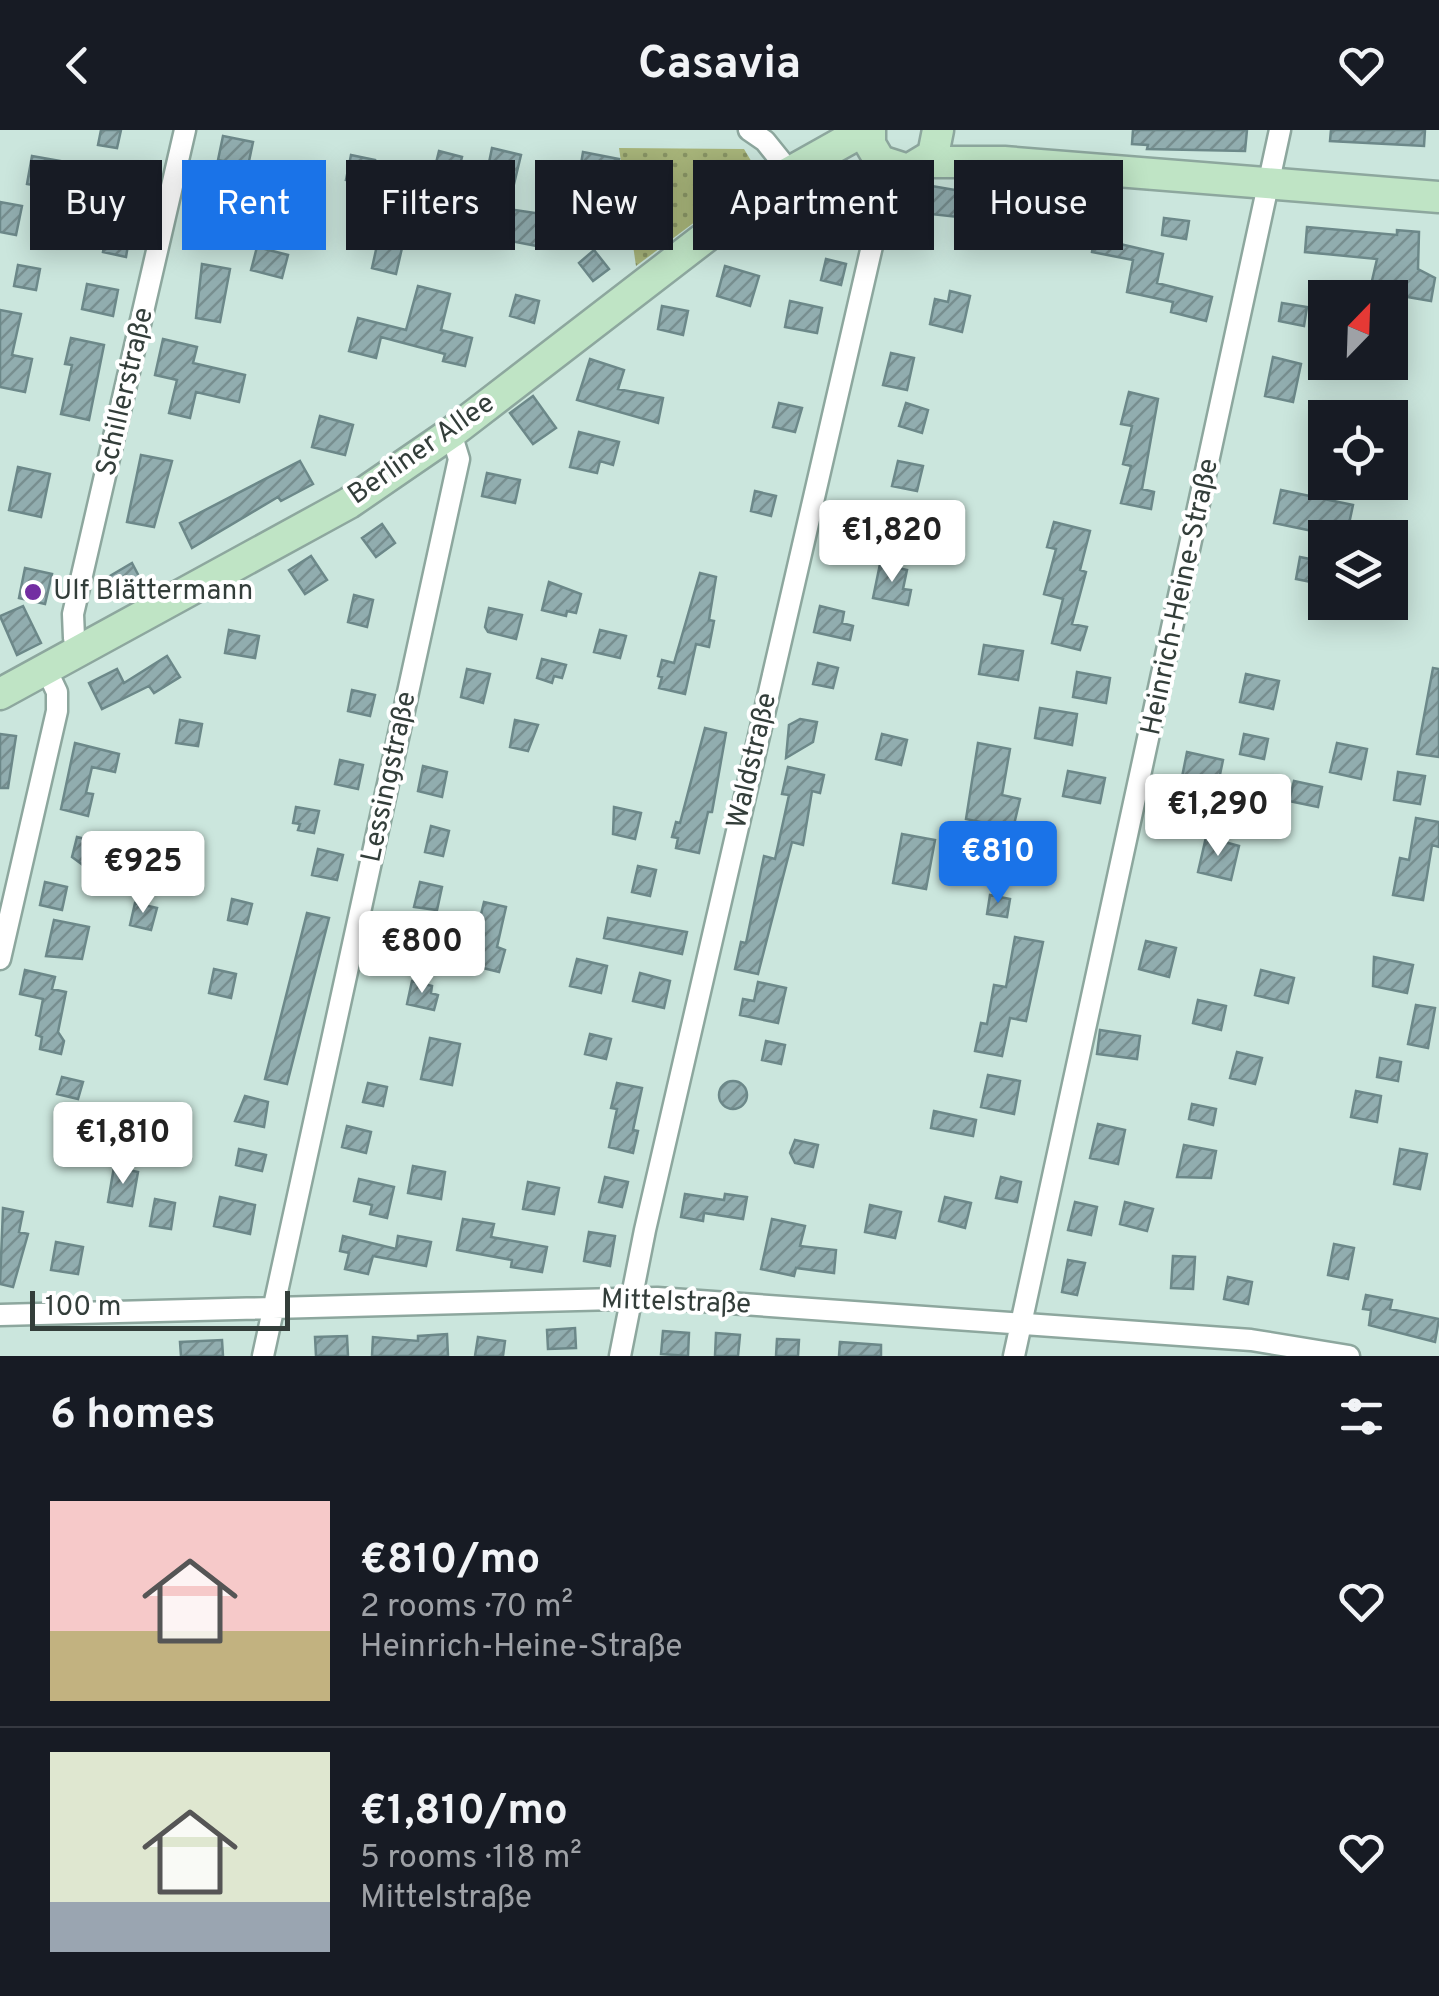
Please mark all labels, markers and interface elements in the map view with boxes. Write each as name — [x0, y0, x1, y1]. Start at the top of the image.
text: Casavia — [638, 37, 801, 94]
icon: back — [50, 38, 105, 93]
icon: heart — [1334, 38, 1389, 93]
chip: Buy — [30, 160, 162, 250]
chip: Rent — [182, 160, 326, 250]
chip: Filters — [346, 160, 515, 250]
chip: New — [535, 160, 673, 250]
chip: Apartment — [693, 160, 934, 250]
chip: House — [954, 160, 1123, 250]
north arrow — [1308, 280, 1408, 380]
map controls — [1308, 280, 1408, 620]
street label: Schillerstraße — [89, 304, 163, 480]
street label: Berliner Allee — [341, 386, 503, 514]
button: locate — [1308, 400, 1408, 500]
street label: Heinrich-Heine-Straße — [1134, 455, 1228, 739]
pin: €1,820 — [811, 500, 973, 585]
text: €1,820 — [841, 512, 943, 552]
button: layers — [1308, 520, 1408, 620]
place label: Ulf Blättermann — [53, 574, 253, 610]
marker: Ulf Blättermann — [22, 581, 44, 603]
street label: Lessingstraße — [354, 688, 426, 866]
street label: Waldstraße — [720, 689, 786, 833]
pin: €1,290 — [1137, 774, 1299, 859]
text: €1,290 — [1167, 786, 1269, 826]
pin: €810 — [939, 821, 1057, 906]
pin: €925 — [84, 831, 202, 916]
text: €810 — [961, 833, 1035, 873]
text: €925 — [103, 843, 183, 883]
pin: €800 — [363, 911, 481, 996]
text: €800 — [381, 923, 463, 963]
pin: €1,810 — [42, 1102, 204, 1187]
text: €1,810 — [75, 1114, 171, 1154]
street label: Mittelstraße — [600, 1282, 752, 1324]
scale bar — [30, 1286, 290, 1330]
text: 100 m — [45, 1290, 121, 1326]
icon: filters — [1334, 1389, 1389, 1444]
text: 6 homes — [50, 1390, 215, 1443]
text: €810/mo — [360, 1535, 540, 1588]
icon: home — [130, 1541, 250, 1661]
icon: heart — [1334, 1574, 1389, 1629]
text: 2 rooms · 70 m² — [360, 1588, 573, 1628]
text: Heinrich-Heine-Straße — [360, 1628, 682, 1668]
text: €1,810/mo — [360, 1786, 568, 1839]
icon: home — [130, 1792, 250, 1912]
icon: heart — [1334, 1825, 1389, 1880]
text: 5 rooms · 118 m² — [360, 1839, 582, 1879]
text: Mittelstraße — [360, 1879, 532, 1919]

